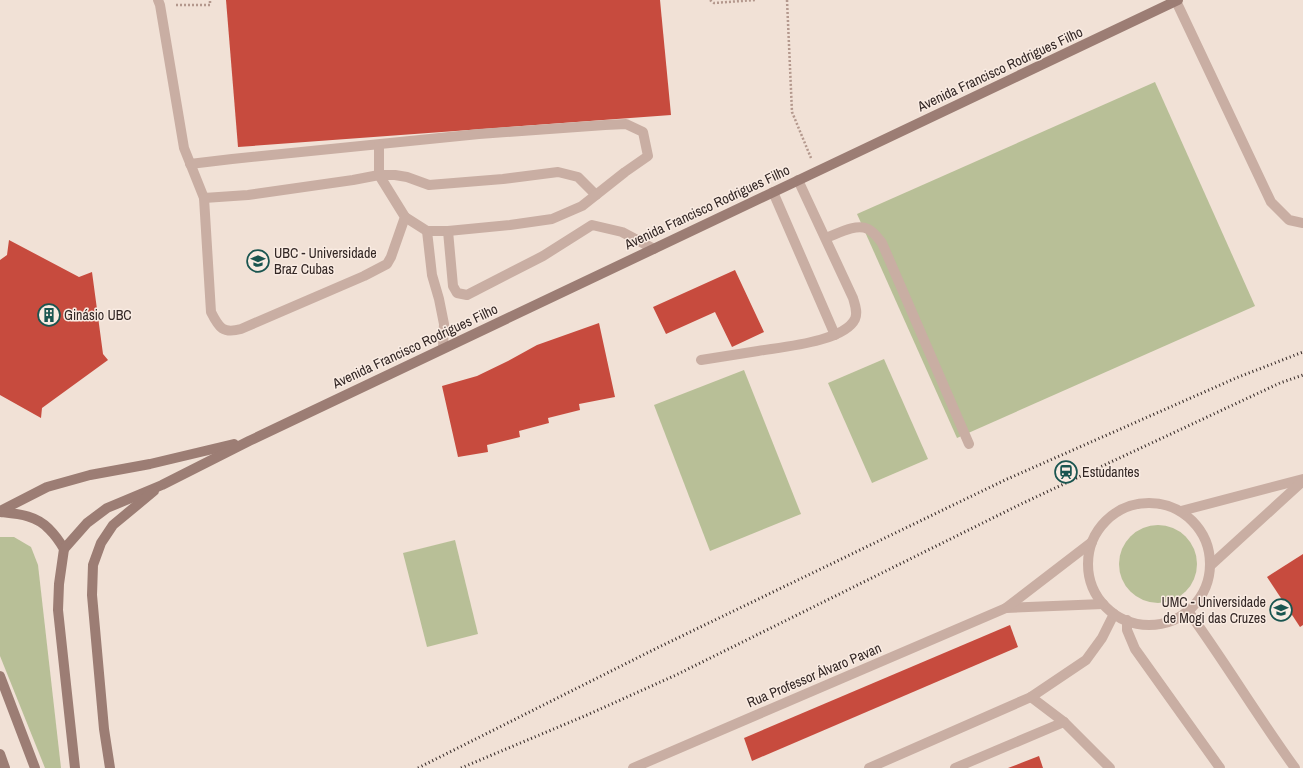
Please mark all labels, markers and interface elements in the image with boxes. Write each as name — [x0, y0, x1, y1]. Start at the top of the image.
street label: Avenida Francisco Rodrigues Filho — [914, 23, 1086, 116]
street label: Avenida Francisco Rodrigues Filho — [621, 161, 793, 254]
place label: UBC - Universidade Braz Cubas — [274, 244, 377, 278]
school or university icon: UBC - Universidade Braz Cubas — [245, 248, 271, 274]
street label: Avenida Francisco Rodrigues Filho — [329, 300, 501, 393]
building icon: Ginásio UBC — [36, 302, 62, 328]
place label: Ginásio UBC — [64, 306, 132, 324]
station icon: Estudantes — [1053, 459, 1079, 485]
place label: Estudantes — [1082, 463, 1140, 481]
place label: UMC - Universidade de Mogi das Cruzes — [1161, 593, 1266, 627]
school or university icon: UMC - Universidade de Mogi das Cruzes — [1268, 597, 1294, 623]
street label: Rua Professor Álvaro Pavan — [744, 639, 884, 711]

